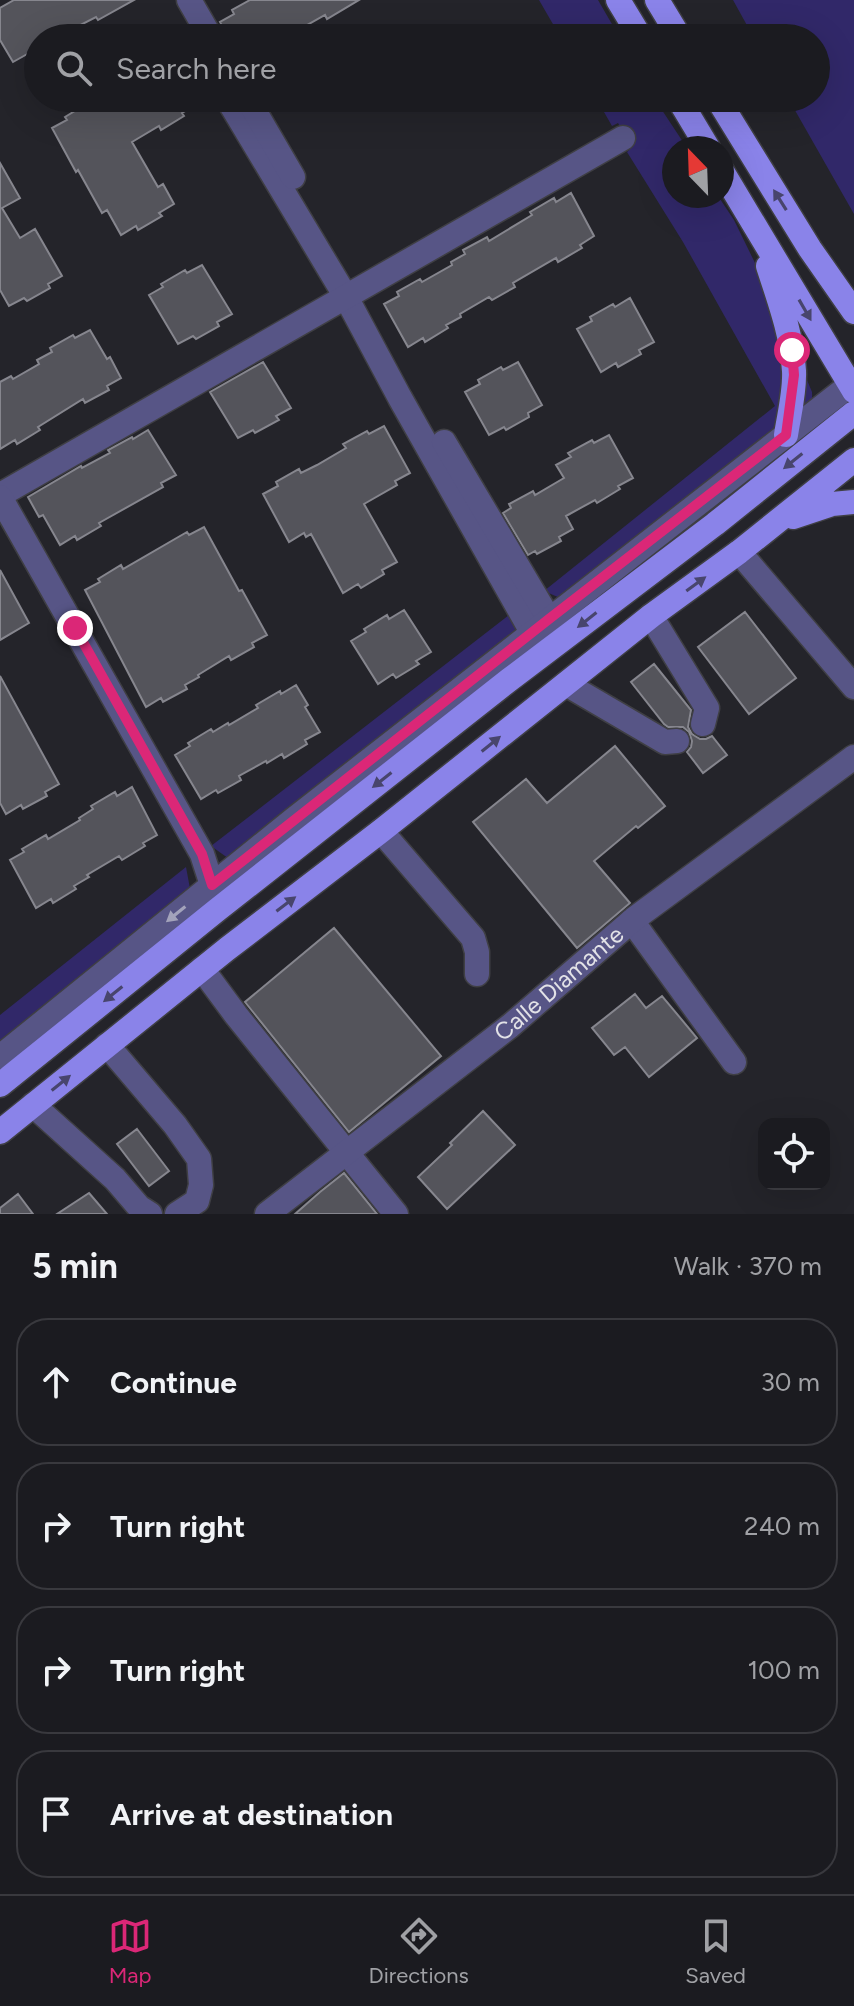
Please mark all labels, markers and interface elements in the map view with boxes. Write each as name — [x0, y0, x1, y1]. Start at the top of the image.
search box — [24, 24, 830, 112]
icon: search — [52, 46, 96, 90]
text: Search here — [116, 50, 276, 87]
north arrow — [662, 136, 734, 208]
one-way arrow — [773, 190, 788, 211]
one-way arrow — [798, 299, 812, 321]
route start — [774, 332, 810, 368]
one-way arrow — [783, 453, 803, 469]
one-way arrow — [686, 576, 706, 592]
route end — [57, 610, 93, 646]
one-way arrow — [577, 611, 597, 628]
one-way arrow — [481, 736, 501, 752]
one-way arrow — [372, 771, 392, 787]
one-way arrow — [276, 896, 296, 912]
one-way arrow — [166, 906, 186, 922]
street label: Calle Diamante — [488, 920, 629, 1047]
one-way arrow — [103, 985, 123, 1002]
one-way arrow — [51, 1075, 71, 1091]
map controls — [758, 1118, 830, 1190]
button: locate — [758, 1118, 830, 1190]
text: 5 min — [32, 1246, 118, 1287]
text: Walk · 370 m — [674, 1250, 822, 1282]
icon: ahead — [34, 1360, 78, 1404]
text: Continue — [110, 1364, 237, 1401]
text: 30 m — [761, 1366, 820, 1398]
icon: right — [34, 1504, 78, 1548]
text: Turn right — [110, 1508, 245, 1545]
text: 240 m — [744, 1510, 820, 1542]
icon: right — [34, 1648, 78, 1692]
text: Turn right — [110, 1652, 245, 1689]
text: 100 m — [747, 1654, 820, 1686]
icon: arrive — [34, 1792, 78, 1836]
text: Arrive at destination — [110, 1796, 393, 1833]
tab: Map — [108, 1914, 152, 1989]
tab: Directions — [369, 1914, 469, 1989]
tab: Saved — [685, 1914, 746, 1989]

